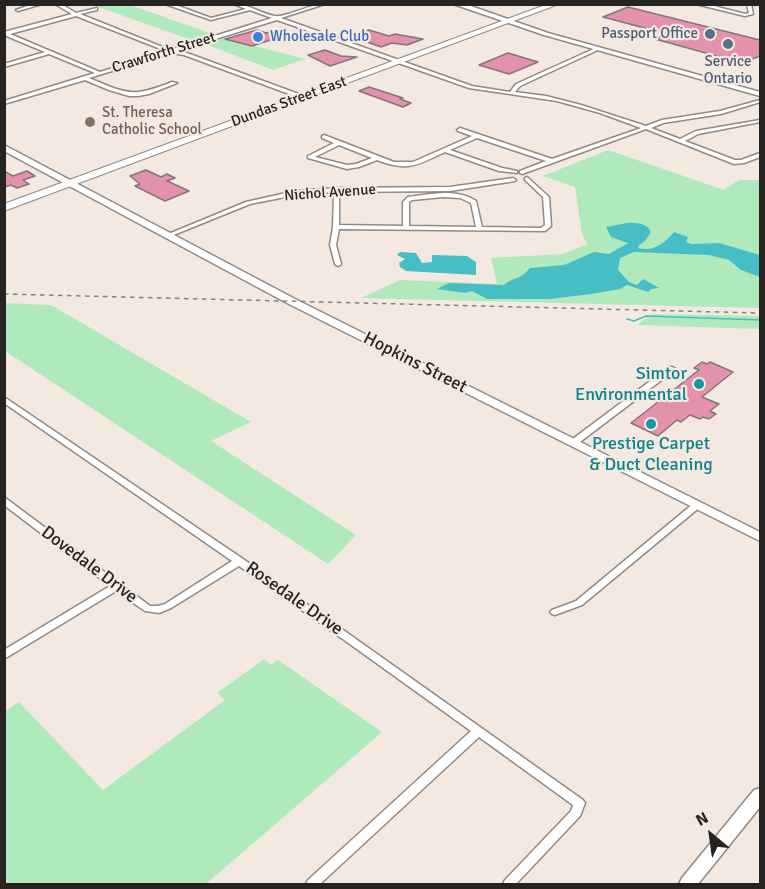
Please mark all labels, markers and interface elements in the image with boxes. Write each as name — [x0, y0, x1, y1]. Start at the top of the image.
place label: Passport Office — [601, 25, 698, 43]
marker: Passport Office — [703, 27, 717, 41]
place label: Wholesale Club — [270, 28, 369, 46]
street label: Crawforth Street — [110, 29, 218, 77]
marker: Wholesale Club — [251, 30, 265, 44]
marker: Service Ontario — [721, 37, 735, 51]
place label: Service Ontario — [704, 53, 752, 88]
street label: Dundas Street East — [229, 73, 349, 131]
place label: St. Theresa Catholic School — [102, 104, 202, 139]
marker: St. Theresa Catholic School — [83, 115, 97, 129]
street label: Nichol Avenue — [284, 181, 376, 205]
street label: Hopkins Street — [360, 328, 470, 398]
place label: Simtor Environmental — [575, 363, 687, 406]
marker: Simtor Environmental — [692, 377, 706, 391]
marker: Prestige Carpet & Duct Cleaning — [644, 417, 658, 431]
place label: Prestige Carpet & Duct Cleaning — [589, 433, 713, 476]
street label: Dovedale Drive — [37, 522, 141, 608]
street label: Rosedale Drive — [241, 558, 347, 640]
north arrow — [681, 805, 741, 865]
text: N — [693, 808, 712, 831]

